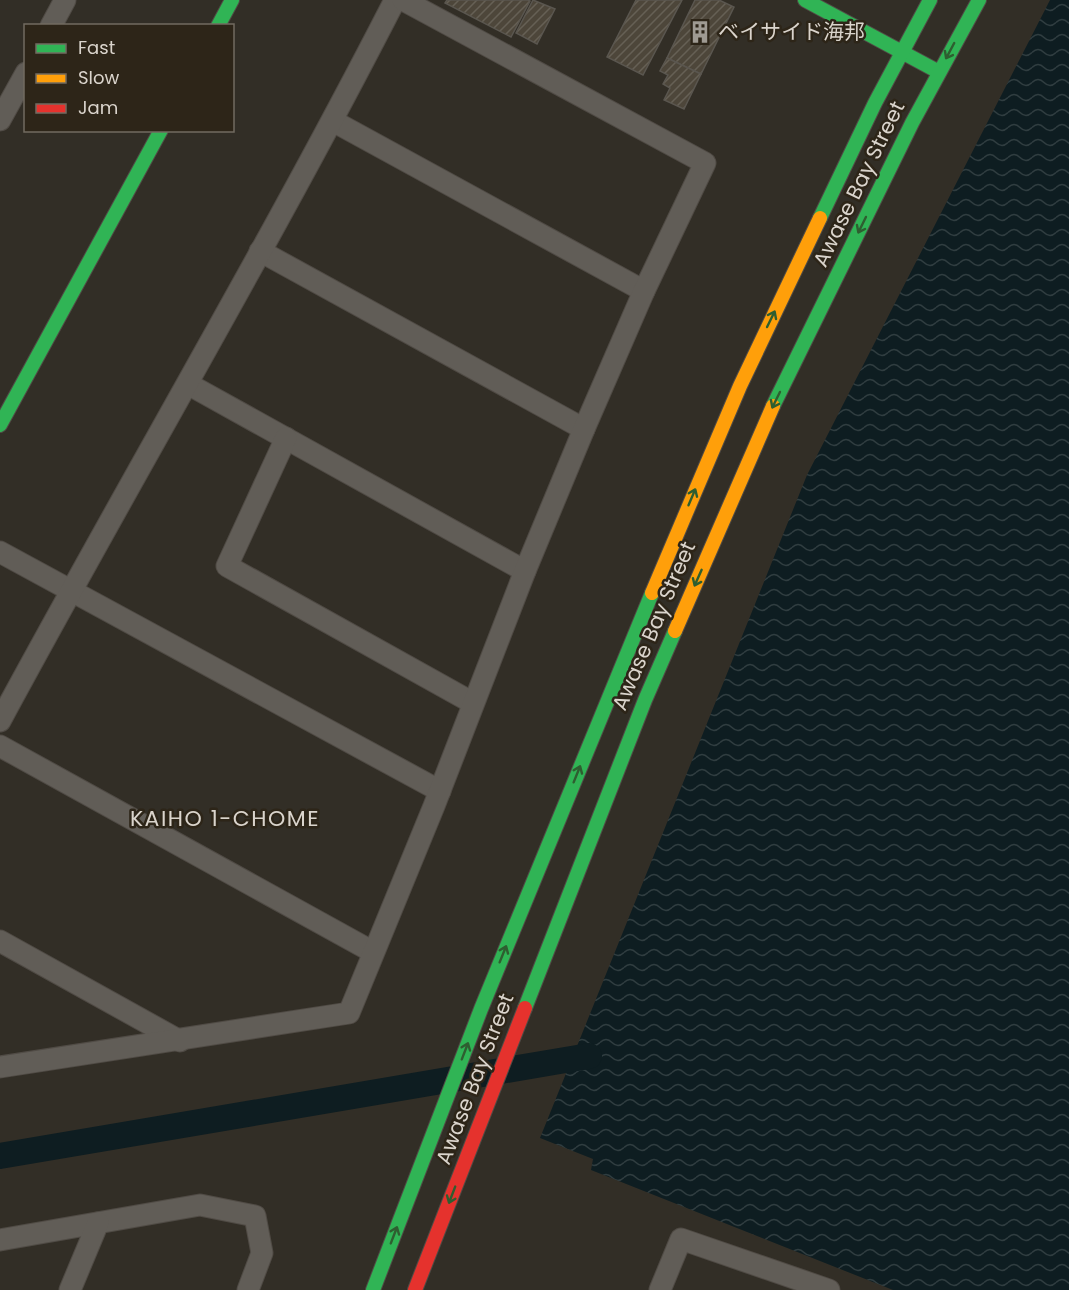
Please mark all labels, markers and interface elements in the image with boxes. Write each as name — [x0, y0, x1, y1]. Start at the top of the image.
place label: ベイサイド海邦 — [718, 17, 865, 46]
building icon: ベイサイド海邦 — [687, 19, 713, 45]
legend — [24, 24, 234, 132]
text: Fast — [78, 35, 115, 60]
one-way arrow — [944, 42, 956, 59]
text: Slow — [78, 65, 120, 90]
text: Jam — [78, 95, 118, 120]
street label: Awase Bay Street — [806, 96, 911, 272]
one-way arrow — [856, 215, 867, 233]
one-way arrow — [766, 310, 778, 328]
one-way arrow — [770, 390, 781, 408]
one-way arrow — [687, 488, 698, 507]
street label: Awase Bay Street — [605, 537, 702, 715]
one-way arrow — [691, 569, 703, 587]
one-way arrow — [572, 765, 583, 783]
district label: KAIHO 1-CHOME — [130, 803, 320, 834]
one-way arrow — [498, 946, 509, 964]
street label: Awase Bay Street — [429, 989, 521, 1169]
one-way arrow — [460, 1042, 471, 1060]
one-way arrow — [446, 1185, 457, 1203]
one-way arrow — [389, 1227, 400, 1245]

